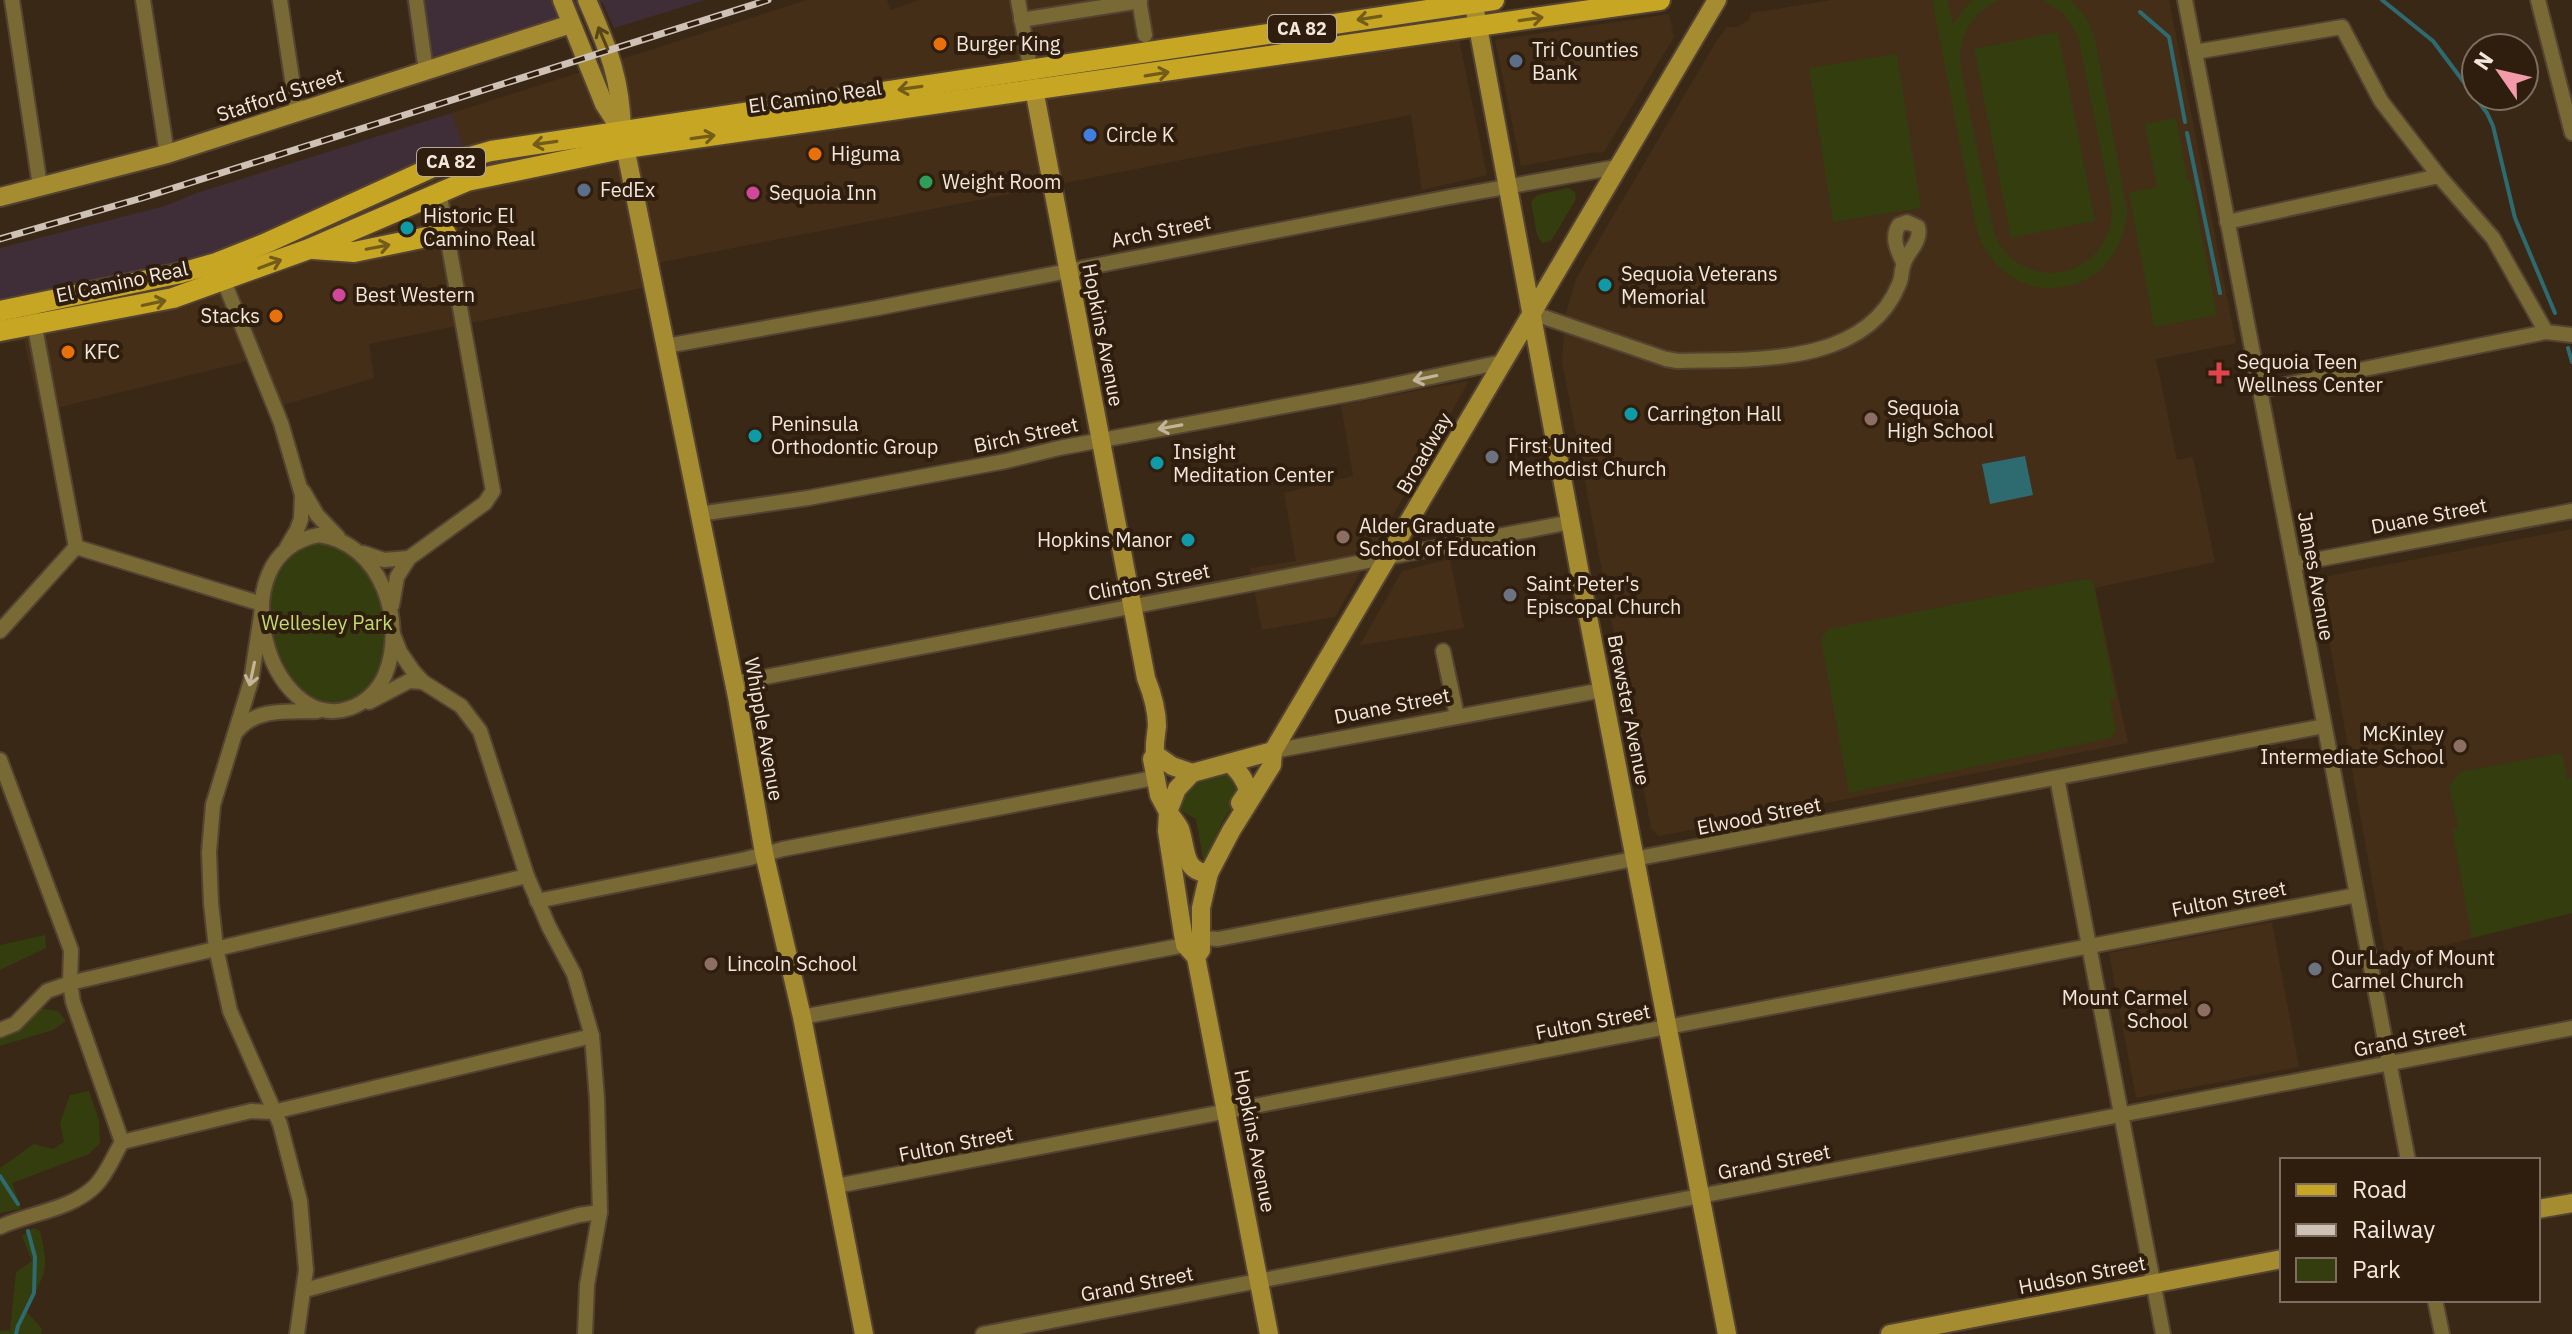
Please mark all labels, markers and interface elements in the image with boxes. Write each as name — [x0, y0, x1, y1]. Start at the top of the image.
one-way arrow — [1517, 11, 1544, 26]
one-way arrow — [1356, 12, 1382, 27]
road number: CA 82 — [1268, 15, 1336, 43]
one-way arrow — [595, 26, 610, 51]
place label: Burger King — [956, 30, 1061, 57]
north arrow — [2460, 32, 2540, 112]
marker: Burger King — [931, 35, 949, 53]
place label: Tri Counties Bank — [1532, 36, 1639, 86]
text: N — [2467, 46, 2499, 75]
marker: Tri Counties Bank — [1507, 52, 1525, 70]
street label: Stafford Street — [213, 61, 347, 128]
one-way arrow — [1144, 65, 1169, 80]
street label: El Camino Real — [747, 74, 883, 119]
one-way arrow — [898, 81, 924, 96]
place label: Circle K — [1106, 121, 1175, 148]
marker: Circle K — [1081, 126, 1099, 144]
one-way arrow — [690, 129, 715, 144]
one-way arrow — [533, 136, 558, 151]
place label: Higuma — [831, 140, 900, 167]
marker: Higuma — [806, 145, 824, 163]
road number: CA 82 — [417, 148, 485, 176]
place label: Weight Room — [942, 168, 1062, 195]
marker: Weight Room — [917, 173, 935, 191]
place label: FedEx — [600, 176, 655, 203]
place label: Sequoia Inn — [769, 179, 877, 206]
marker: FedEx — [575, 181, 593, 199]
marker: Sequoia Inn — [744, 184, 762, 202]
place label: Historic El Camino Real — [423, 202, 535, 252]
street label: Arch Street — [1109, 208, 1213, 253]
marker: Historic El Camino Real — [398, 219, 416, 237]
one-way arrow — [365, 238, 390, 253]
street label: El Camino Real — [53, 254, 190, 309]
one-way arrow — [257, 256, 282, 270]
place label: Sequoia Veterans Memorial — [1621, 260, 1778, 310]
street label: Hopkins Avenue — [1076, 261, 1131, 409]
marker: Sequoia Veterans Memorial — [1596, 276, 1614, 294]
place label: Best Western — [355, 281, 475, 308]
marker: Best Western — [330, 286, 348, 304]
one-way arrow — [140, 295, 166, 310]
place label: Stacks — [201, 302, 260, 329]
marker: Stacks — [267, 307, 285, 325]
place label: KFC — [84, 338, 120, 365]
marker: KFC — [59, 343, 77, 361]
place label: Sequoia Teen Wellness Center — [2237, 348, 2383, 398]
marker: Sequoia Teen Wellness Center — [2208, 362, 2230, 384]
one-way arrow — [1413, 371, 1439, 386]
place label: Sequoia High School — [1887, 394, 1994, 444]
place label: Carrington Hall — [1647, 400, 1782, 427]
marker: Carrington Hall — [1622, 405, 1640, 423]
street label: Broadway — [1389, 407, 1458, 498]
place label: Peninsula Orthodontic Group — [771, 410, 938, 460]
street label: Birch Street — [971, 410, 1081, 459]
marker: Sequoia High School — [1862, 410, 1880, 428]
one-way arrow — [1158, 421, 1183, 436]
marker: Peninsula Orthodontic Group — [746, 427, 764, 445]
place label: First United Methodist Church — [1508, 432, 1667, 482]
place label: Insight Meditation Center — [1173, 438, 1334, 488]
marker: First United Methodist Church — [1483, 448, 1501, 466]
marker: Insight Meditation Center — [1148, 454, 1166, 472]
street label: Duane Street — [2369, 491, 2489, 540]
street label: James Avenue — [2292, 509, 2341, 643]
place label: Alder Graduate School of Education — [1359, 512, 1537, 562]
place label: Hopkins Manor — [1037, 526, 1172, 553]
marker: Alder Graduate School of Education — [1334, 528, 1352, 546]
marker: Hopkins Manor — [1179, 531, 1197, 549]
street label: Clinton Street — [1086, 556, 1212, 607]
place label: Saint Peter's Episcopal Church — [1526, 570, 1681, 620]
marker: Saint Peter's Episcopal Church — [1501, 586, 1519, 604]
park label: Wellesley Park — [261, 609, 393, 636]
street label: Brewster Avenue — [1602, 632, 1657, 788]
street label: Whipple Avenue — [739, 655, 790, 803]
one-way arrow — [244, 661, 259, 687]
street label: Duane Street — [1332, 681, 1452, 730]
place label: McKinley Intermediate School — [2260, 720, 2444, 770]
marker: McKinley Intermediate School — [2451, 737, 2469, 755]
street label: Elwood Street — [1695, 790, 1823, 841]
street label: Fulton Street — [2169, 874, 2289, 923]
place label: Our Lady of Mount Carmel Church — [2331, 944, 2495, 994]
place label: Lincoln School — [727, 950, 857, 977]
marker: Lincoln School — [702, 955, 720, 973]
marker: Our Lady of Mount Carmel Church — [2306, 960, 2324, 978]
place label: Mount Carmel School — [2062, 984, 2188, 1034]
street label: Fulton Street — [1533, 997, 1653, 1046]
marker: Mount Carmel School — [2195, 1001, 2213, 1019]
street label: Grand Street — [2351, 1014, 2469, 1063]
street label: Hopkins Avenue — [1228, 1067, 1283, 1215]
street label: Fulton Street — [896, 1119, 1016, 1168]
street label: Grand Street — [1715, 1137, 1833, 1186]
legend — [2280, 1158, 2540, 1302]
text: Road — [2352, 1173, 2407, 1205]
text: Railway — [2352, 1213, 2435, 1245]
street label: Hudson Street — [2016, 1249, 2148, 1300]
text: Park — [2352, 1253, 2401, 1285]
street label: Grand Street — [1078, 1259, 1196, 1308]

